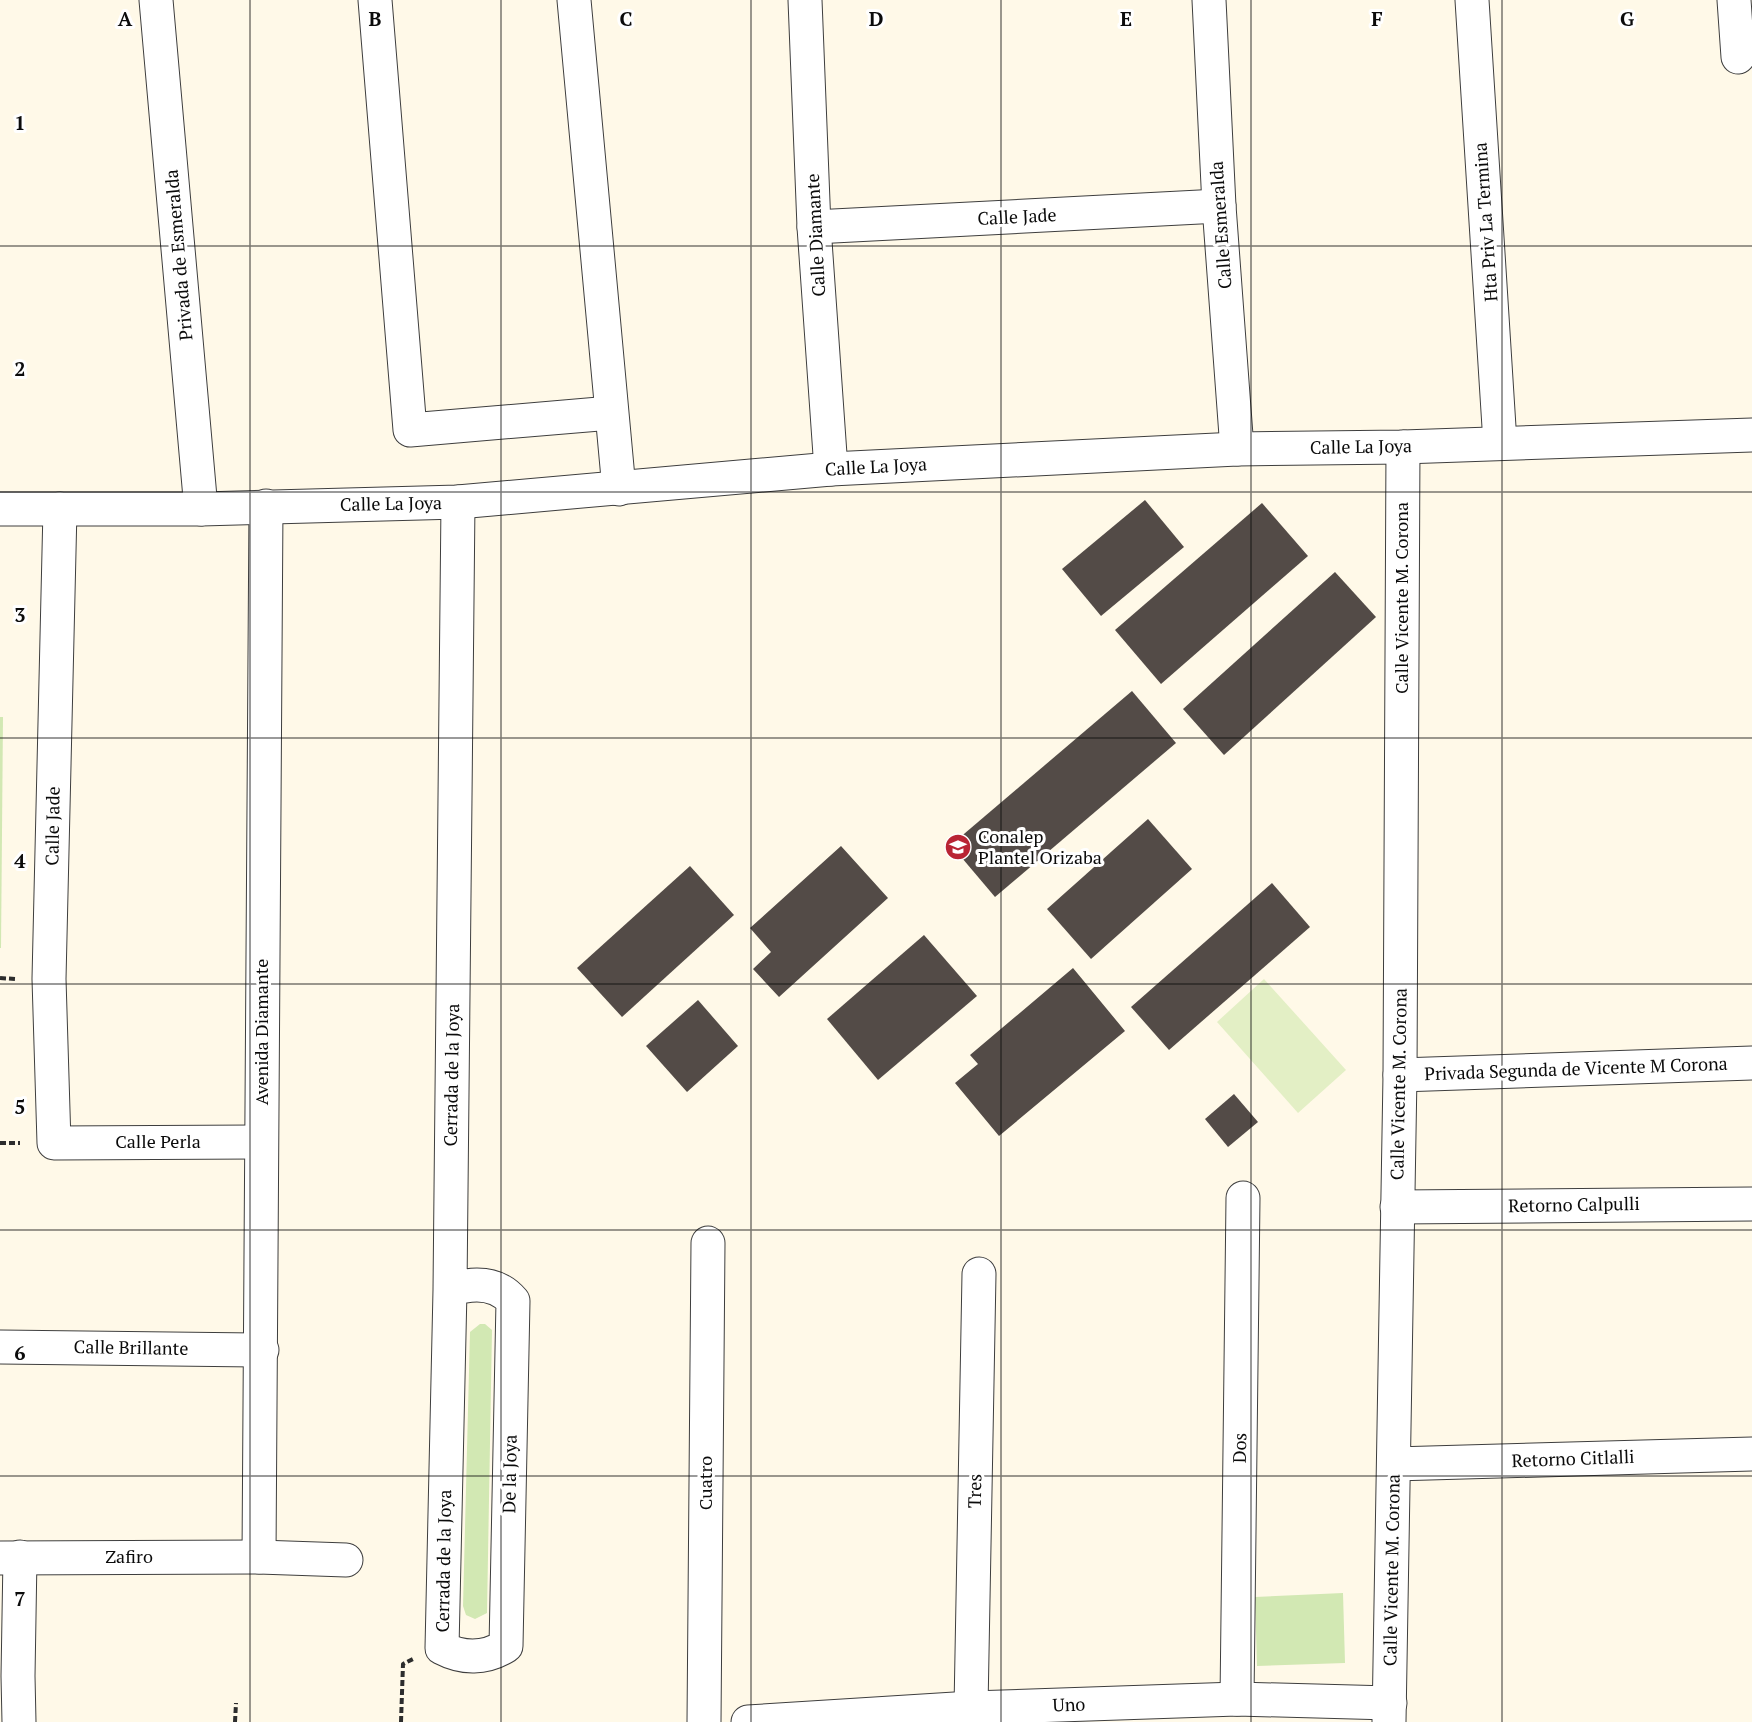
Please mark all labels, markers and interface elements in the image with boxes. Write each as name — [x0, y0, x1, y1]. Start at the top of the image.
text: A — [118, 5, 133, 32]
text: B — [369, 5, 382, 32]
text: C — [619, 5, 633, 32]
text: D — [869, 5, 883, 32]
text: E — [1120, 5, 1132, 32]
text: F — [1371, 5, 1383, 32]
text: G — [1620, 5, 1634, 32]
text: 1 — [14, 109, 26, 136]
street label: Hta Priv La Termina — [1467, 142, 1503, 303]
street label: Calle Esmeralda — [1204, 160, 1236, 290]
street label: Privada de Esmeralda — [159, 169, 197, 342]
street label: Calle Diamante — [800, 173, 830, 297]
street label: Calle Jade — [977, 202, 1057, 230]
text: 2 — [14, 355, 26, 382]
street label: Calle La Joya — [1310, 433, 1412, 459]
street label: Calle La Joya — [824, 451, 928, 481]
street label: Calle La Joya — [340, 490, 442, 516]
street label: Calle Vicente M. Corona — [1389, 502, 1413, 694]
text: 3 — [14, 601, 26, 628]
street label: Calle Jade — [39, 786, 65, 866]
place label: Conalep Plantel Orizaba — [978, 824, 1102, 869]
school or university icon: Conalep Plantel Orizaba — [943, 832, 973, 862]
text: 4 — [14, 847, 26, 874]
street label: Avenida Diamante — [249, 959, 273, 1105]
street label: Calle Vicente M. Corona — [1384, 988, 1412, 1180]
street label: Cerrada de la Joya — [438, 1003, 464, 1147]
street label: Privada Segunda de Vicente M Corona — [1424, 1051, 1728, 1085]
text: 5 — [14, 1093, 26, 1120]
street label: Calle Perla — [115, 1129, 201, 1153]
street label: Retorno Calpulli — [1508, 1191, 1640, 1217]
street label: Calle Brillante — [73, 1334, 189, 1360]
text: 6 — [14, 1339, 26, 1366]
street label: Dos — [1227, 1433, 1251, 1463]
street label: De la Joya — [496, 1434, 522, 1514]
street label: Retorno Citlalli — [1511, 1444, 1635, 1472]
street label: Cuatro — [693, 1456, 717, 1510]
street label: Tres — [962, 1474, 986, 1508]
street label: Calle Vicente M. Corona — [1377, 1474, 1405, 1666]
street label: Cerrada de la Joya — [430, 1489, 456, 1633]
street label: Zafiro — [105, 1544, 153, 1568]
text: 7 — [14, 1585, 26, 1612]
street label: Uno — [1052, 1691, 1086, 1717]

